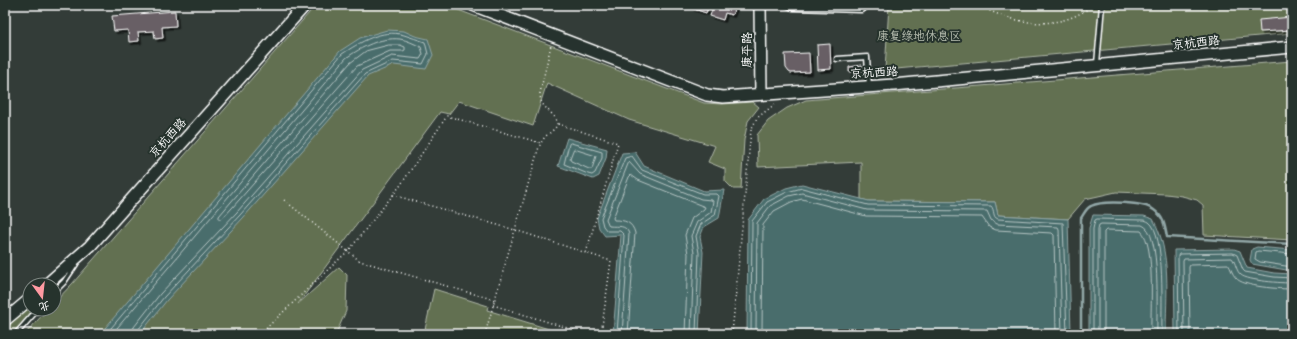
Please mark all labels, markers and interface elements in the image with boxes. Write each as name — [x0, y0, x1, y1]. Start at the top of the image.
park label: 康复绿地休息区 — [877, 27, 961, 46]
street label: 京杭西路 — [1171, 31, 1221, 55]
street label: 康平路 — [738, 32, 757, 68]
street label: 京杭西路 — [850, 62, 898, 84]
street label: 京杭西路 — [145, 114, 191, 162]
north arrow — [22, 277, 62, 317]
text: 北 — [37, 296, 52, 316]

